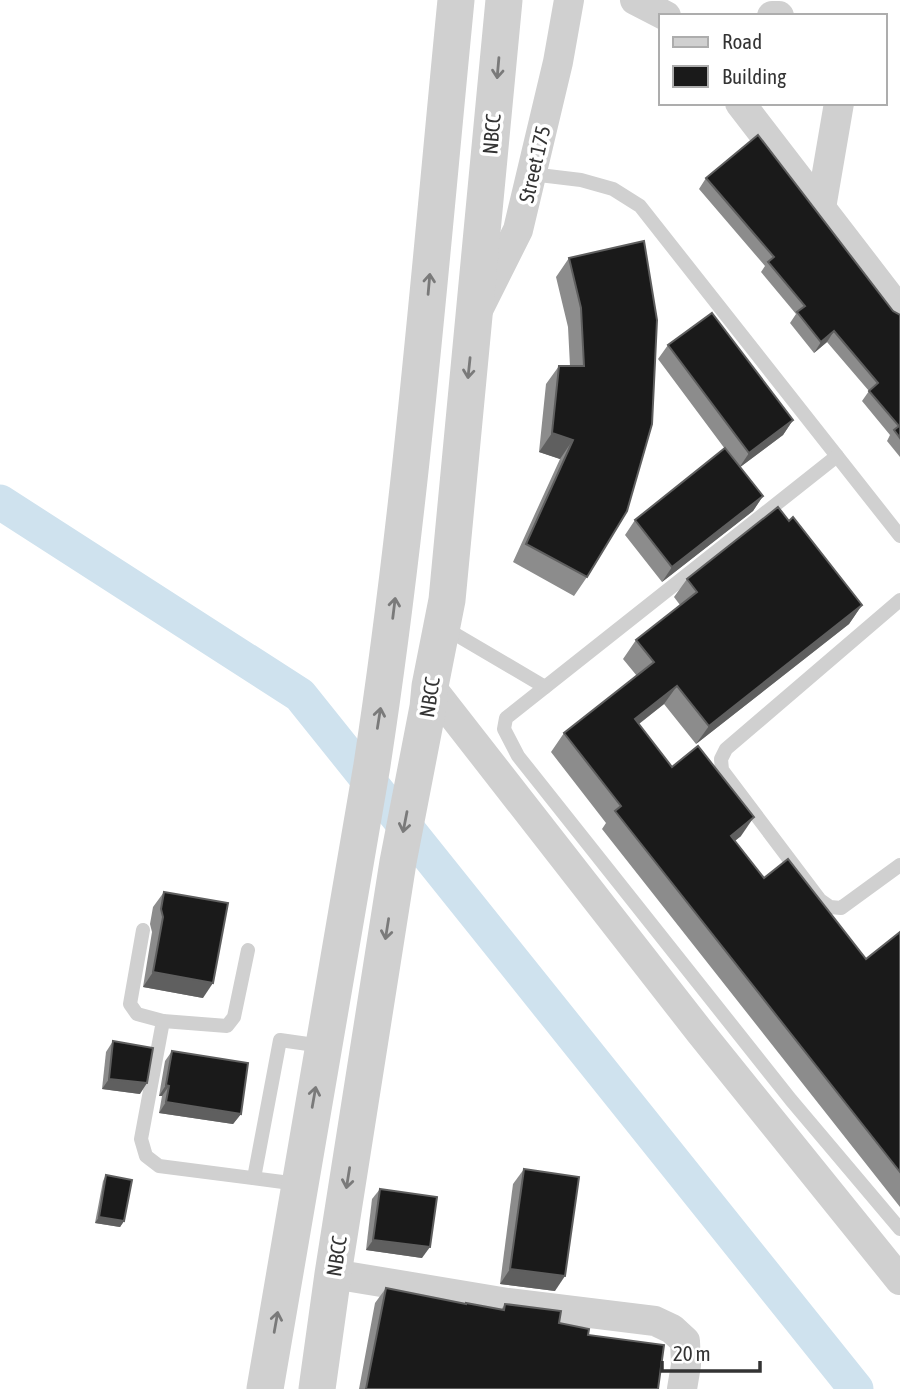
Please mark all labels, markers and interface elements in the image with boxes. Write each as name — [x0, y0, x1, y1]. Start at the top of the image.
legend — [659, 14, 886, 105]
text: Road — [722, 29, 762, 53]
one-way arrow — [491, 56, 504, 79]
text: Building — [722, 64, 786, 88]
street label: NBCC — [477, 112, 505, 155]
street label: Street 175 — [513, 123, 555, 205]
one-way arrow — [423, 273, 436, 296]
one-way arrow — [462, 356, 475, 378]
one-way arrow — [388, 597, 401, 619]
street label: NBCC — [414, 674, 444, 719]
one-way arrow — [373, 707, 386, 730]
one-way arrow — [398, 810, 412, 833]
one-way arrow — [380, 917, 393, 940]
one-way arrow — [308, 1086, 321, 1109]
one-way arrow — [341, 1166, 354, 1189]
street label: NBCC — [321, 1233, 351, 1278]
one-way arrow — [270, 1311, 283, 1334]
scale bar — [662, 1330, 760, 1374]
text: 20 m — [673, 1341, 711, 1365]

